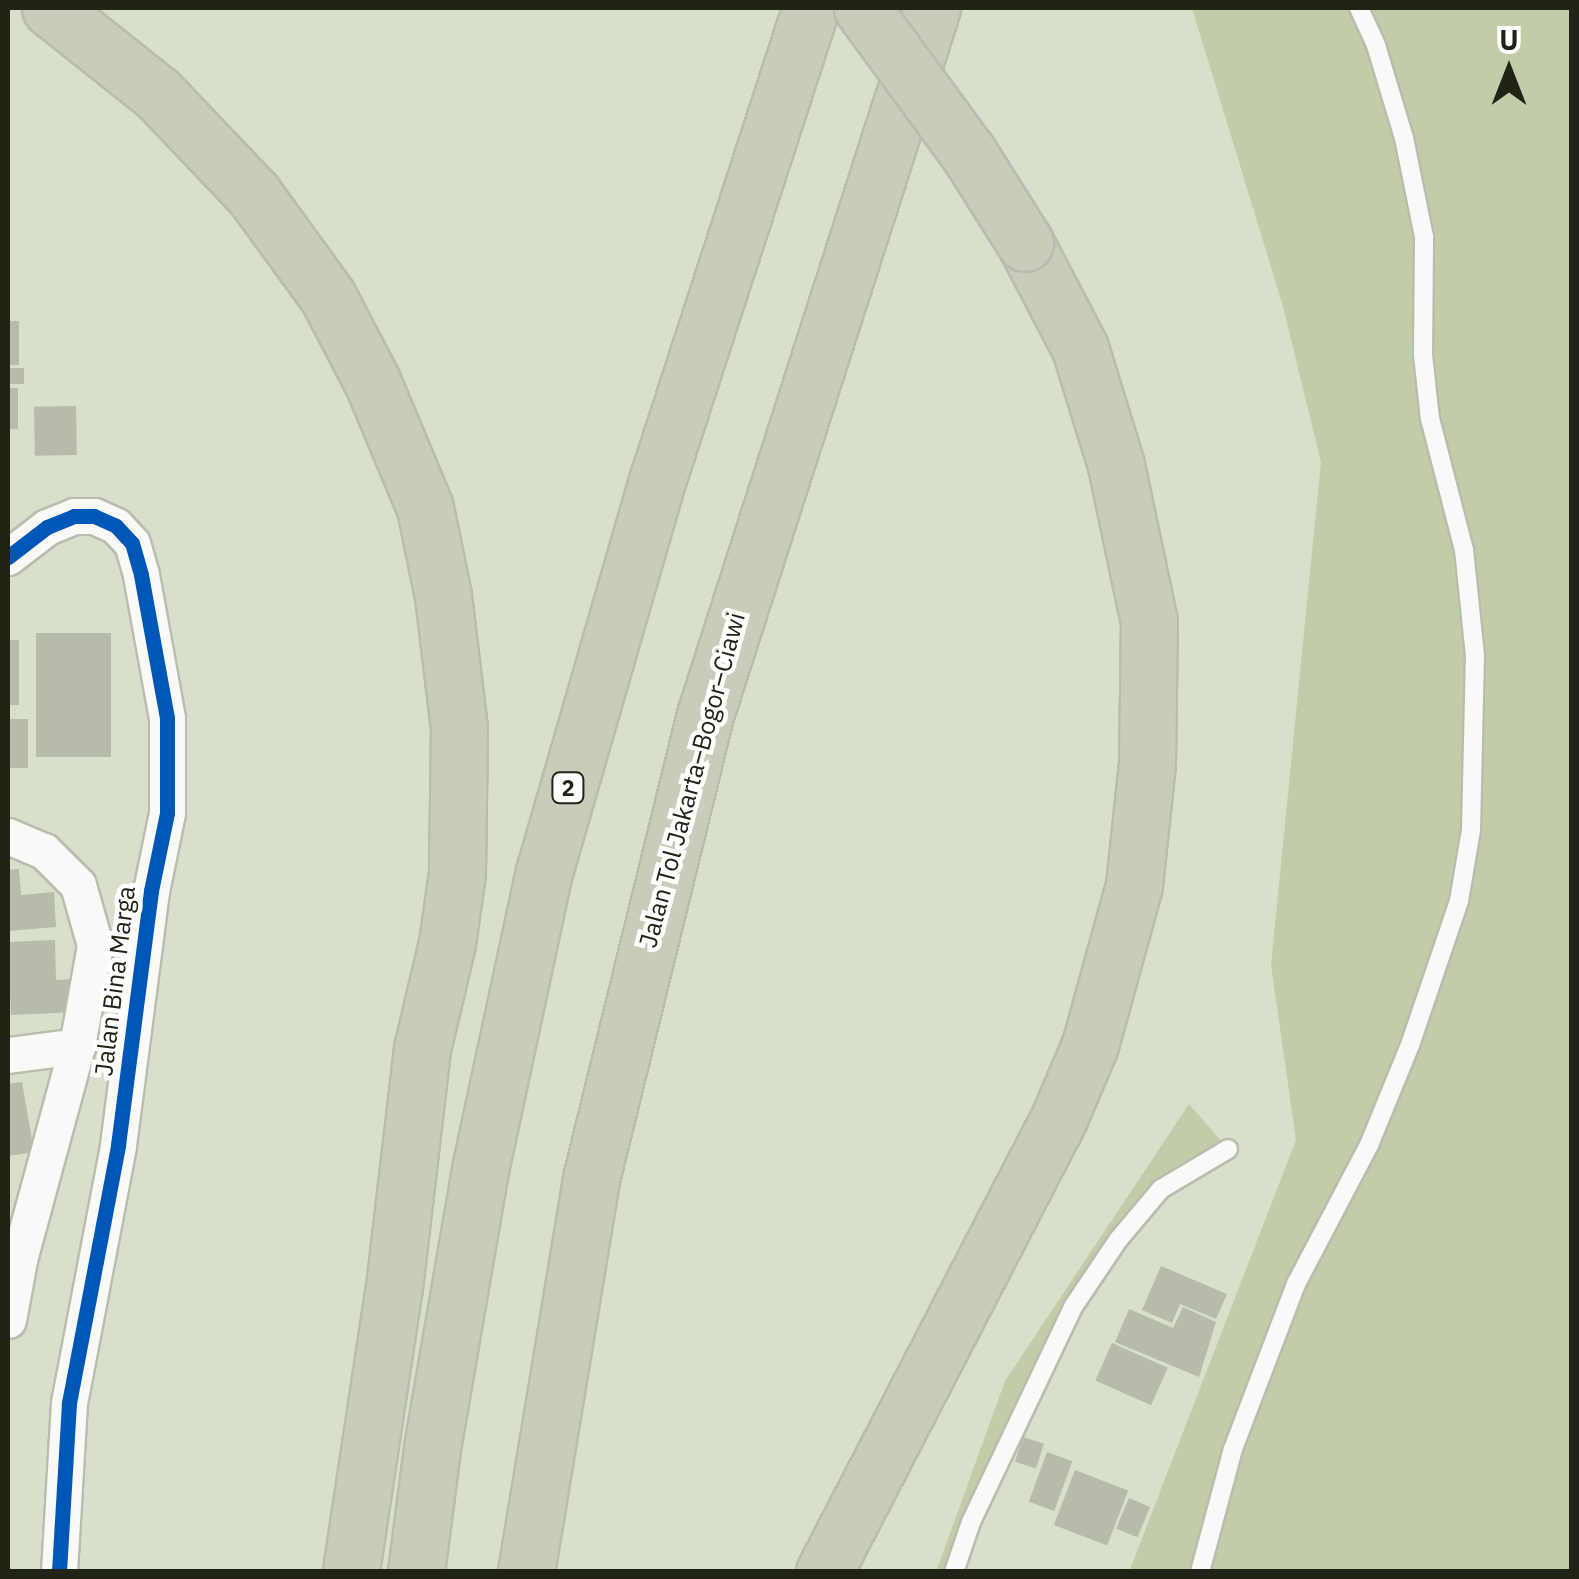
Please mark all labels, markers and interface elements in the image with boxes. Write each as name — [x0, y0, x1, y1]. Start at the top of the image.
north arrow — [1459, 20, 1559, 120]
text: U — [1499, 21, 1519, 58]
street label: Jalan Tol Jakarta–Bogor–Ciawi — [633, 609, 751, 951]
road number: 2 — [550, 771, 586, 805]
street label: Jalan Bina Marga — [88, 884, 142, 1078]

